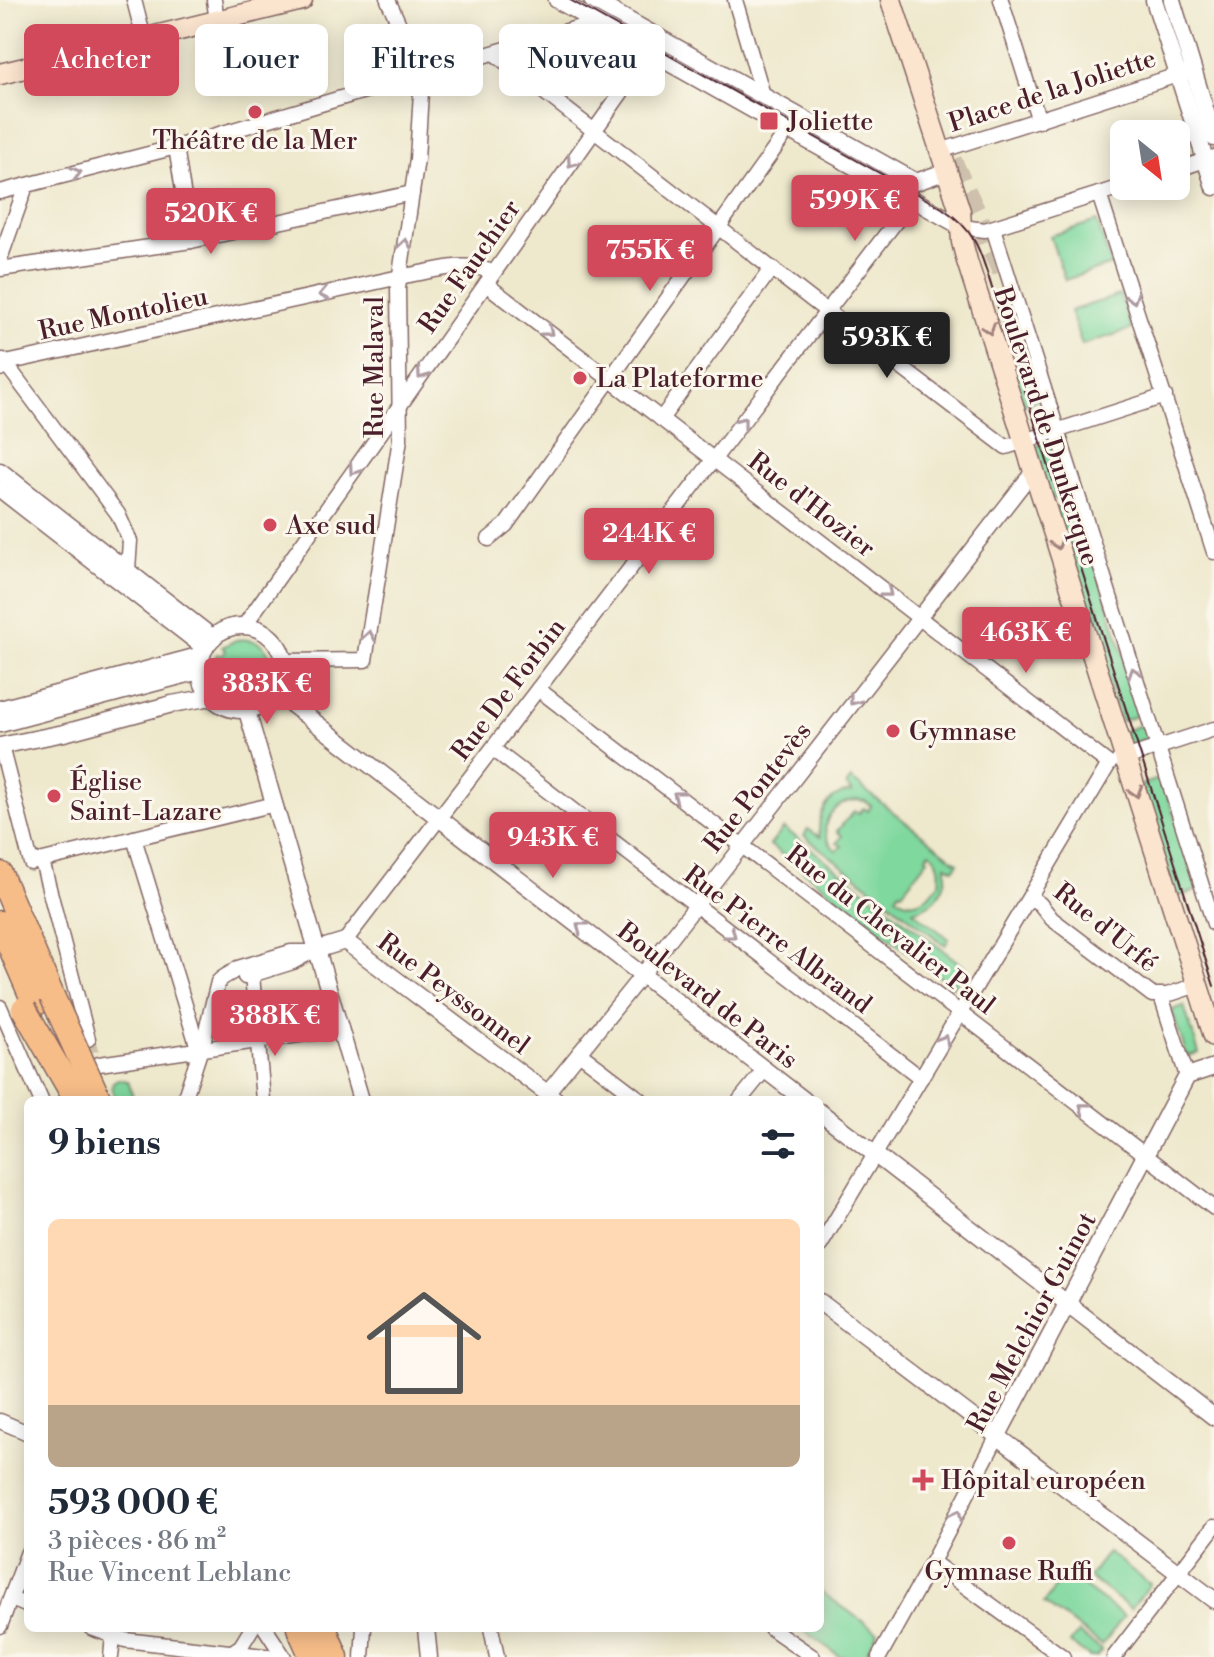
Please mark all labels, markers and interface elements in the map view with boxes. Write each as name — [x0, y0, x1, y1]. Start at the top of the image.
chip: Acheter — [24, 24, 179, 96]
chip: Louer — [195, 24, 328, 96]
chip: Filtres — [344, 24, 483, 96]
chip: Nouveau — [499, 24, 665, 96]
street label: Place de la Joliette — [945, 42, 1160, 140]
marker: Théâtre de la Mer — [246, 103, 264, 121]
place label: Joliette — [786, 106, 873, 138]
marker: Joliette — [758, 110, 780, 132]
north arrow — [1110, 120, 1190, 200]
map controls — [1110, 120, 1190, 200]
place label: Théâtre de la Mer — [152, 125, 358, 157]
one-way arrow — [567, 153, 582, 167]
one-way arrow — [68, 165, 82, 182]
pin: 599K € — [790, 175, 920, 243]
text: 599K € — [809, 185, 901, 217]
pin: 520K € — [146, 188, 276, 256]
street label: Rue Fauchier — [412, 193, 528, 340]
text: 520K € — [164, 198, 258, 230]
pin: 755K € — [585, 225, 715, 293]
text: 755K € — [605, 235, 695, 267]
one-way arrow — [396, 238, 413, 251]
street label: Rue Montolieu — [36, 280, 211, 348]
street label: Boulevard de Dunkerque — [986, 282, 1106, 570]
one-way arrow — [317, 285, 331, 302]
one-way arrow — [1123, 290, 1139, 304]
street label: Rue Malaval — [359, 296, 391, 438]
pin: 593K € — [822, 312, 952, 380]
one-way arrow — [539, 322, 554, 336]
text: 593K € — [842, 322, 932, 354]
one-way arrow — [980, 322, 996, 335]
place label: La Plateforme — [596, 363, 764, 395]
one-way arrow — [417, 365, 432, 379]
marker: La Plateforme — [571, 369, 589, 387]
one-way arrow — [733, 416, 747, 431]
street label: Rue d'Hozier — [741, 445, 881, 564]
one-way arrow — [349, 461, 364, 475]
pin: 244K € — [584, 508, 714, 576]
place label: Axe sud — [285, 510, 376, 542]
marker: Axe sud — [261, 516, 279, 534]
text: 244K € — [602, 518, 696, 550]
one-way arrow — [1048, 536, 1064, 550]
one-way arrow — [878, 583, 893, 597]
pin: 463K € — [961, 607, 1091, 675]
street label: Rue De Forbin — [445, 612, 573, 767]
text: 463K € — [980, 617, 1072, 649]
one-way arrow — [360, 629, 377, 643]
pin: 383K € — [202, 658, 332, 726]
one-way arrow — [1127, 667, 1143, 680]
text: 383K € — [222, 668, 312, 700]
one-way arrow — [849, 692, 863, 706]
street label: Rue Pontevès — [697, 716, 819, 859]
place label: Gymnase — [909, 716, 1017, 748]
marker: Gymnase — [884, 722, 902, 740]
place label: Église Saint-Lazare — [70, 764, 222, 828]
one-way arrow — [1127, 785, 1143, 798]
marker: Église Saint-Lazare — [45, 787, 63, 805]
one-way arrow — [672, 791, 687, 806]
pin: 943K € — [488, 812, 618, 880]
text: 943K € — [507, 822, 599, 854]
street label: Rue du Chevalier Paul — [779, 838, 1002, 1022]
street label: Rue Pierre Albrand — [677, 859, 878, 1021]
street label: Rue d'Urfé — [1047, 876, 1164, 979]
street label: Boulevard de Paris — [610, 915, 804, 1076]
one-way arrow — [575, 922, 589, 936]
one-way arrow — [722, 924, 737, 938]
street label: Rue Peyssonnel — [371, 926, 536, 1062]
pin: 388K € — [210, 990, 340, 1058]
text: 388K € — [230, 1000, 320, 1032]
one-way arrow — [934, 1034, 950, 1049]
one-way arrow — [1078, 1104, 1093, 1118]
icon: filters — [756, 1122, 800, 1166]
text: 9 biens — [48, 1123, 161, 1165]
street label: Rue Melchior Guinot — [960, 1207, 1104, 1438]
icon: home — [352, 1271, 496, 1415]
place label: Hôpital européen — [941, 1465, 1146, 1497]
marker: Hôpital européen — [912, 1469, 934, 1491]
text: 593 000 € — [48, 1483, 218, 1525]
one-way arrow — [947, 1509, 962, 1523]
text: 3 pièces · 86 m² — [48, 1525, 226, 1557]
marker: Gymnase Ruffi — [1000, 1534, 1018, 1552]
place label: Gymnase Ruffi — [924, 1556, 1094, 1588]
text: Rue Vincent Leblanc — [48, 1557, 291, 1589]

